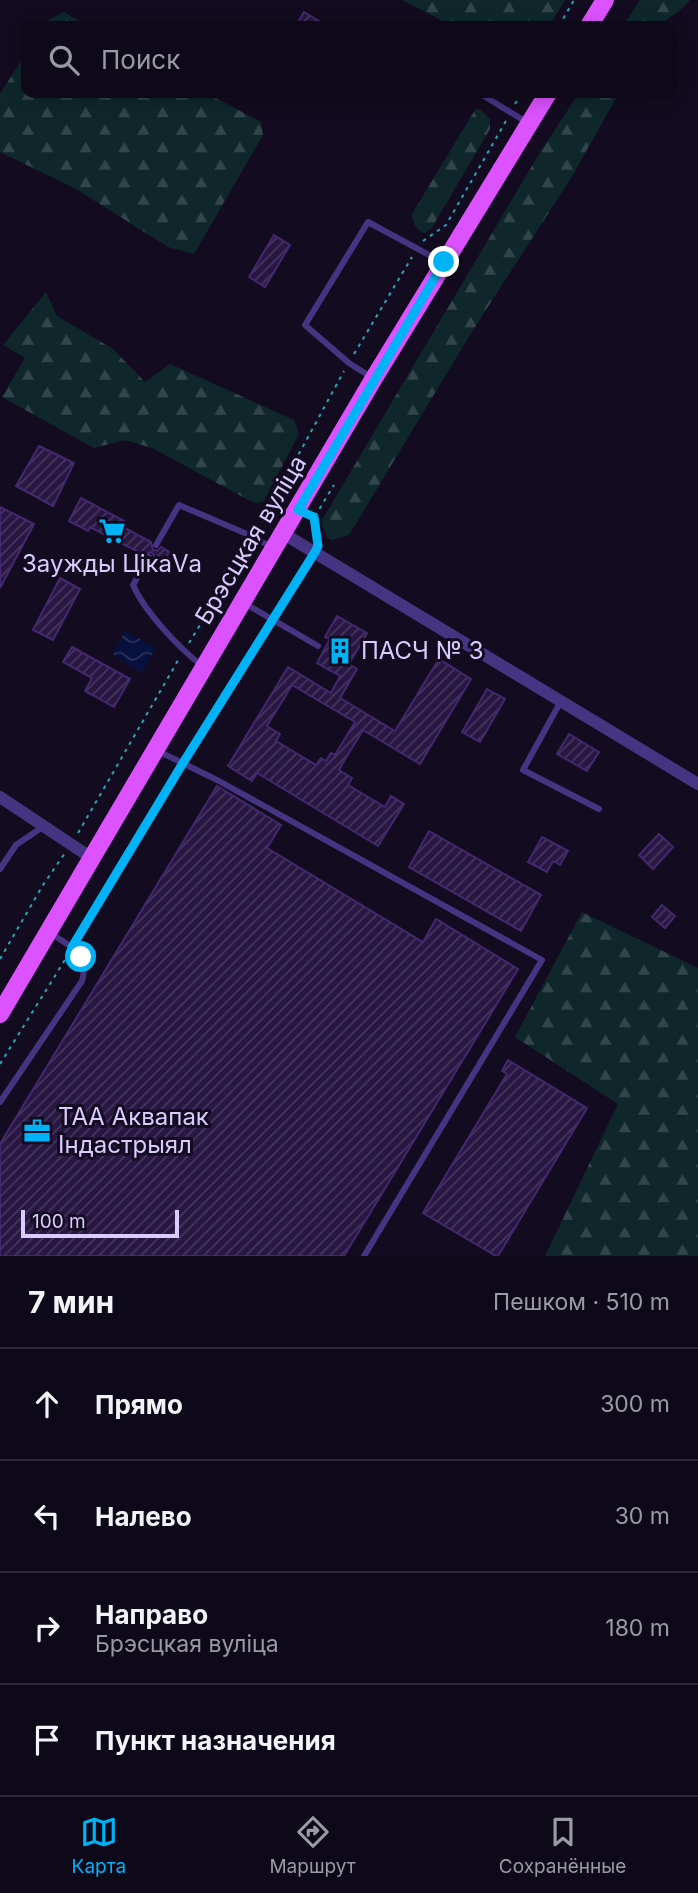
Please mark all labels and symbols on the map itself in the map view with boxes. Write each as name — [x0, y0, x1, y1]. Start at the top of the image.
route end — [428, 246, 459, 277]
street label: Брэсцкая вуліца — [189, 450, 312, 629]
supermarket icon: Заужды ЦікаVа — [97, 516, 127, 546]
place label: Заужды ЦікаVа — [22, 549, 202, 578]
building icon: ПАСЧ № 3 — [325, 636, 355, 666]
place label: ПАСЧ № 3 — [361, 636, 483, 665]
route start — [65, 941, 96, 972]
place label: ТАА Аквапак Індастрыял — [58, 1102, 209, 1159]
office icon: ТАА Аквапак Індастрыял — [22, 1116, 52, 1146]
scale bar — [21, 1207, 178, 1239]

